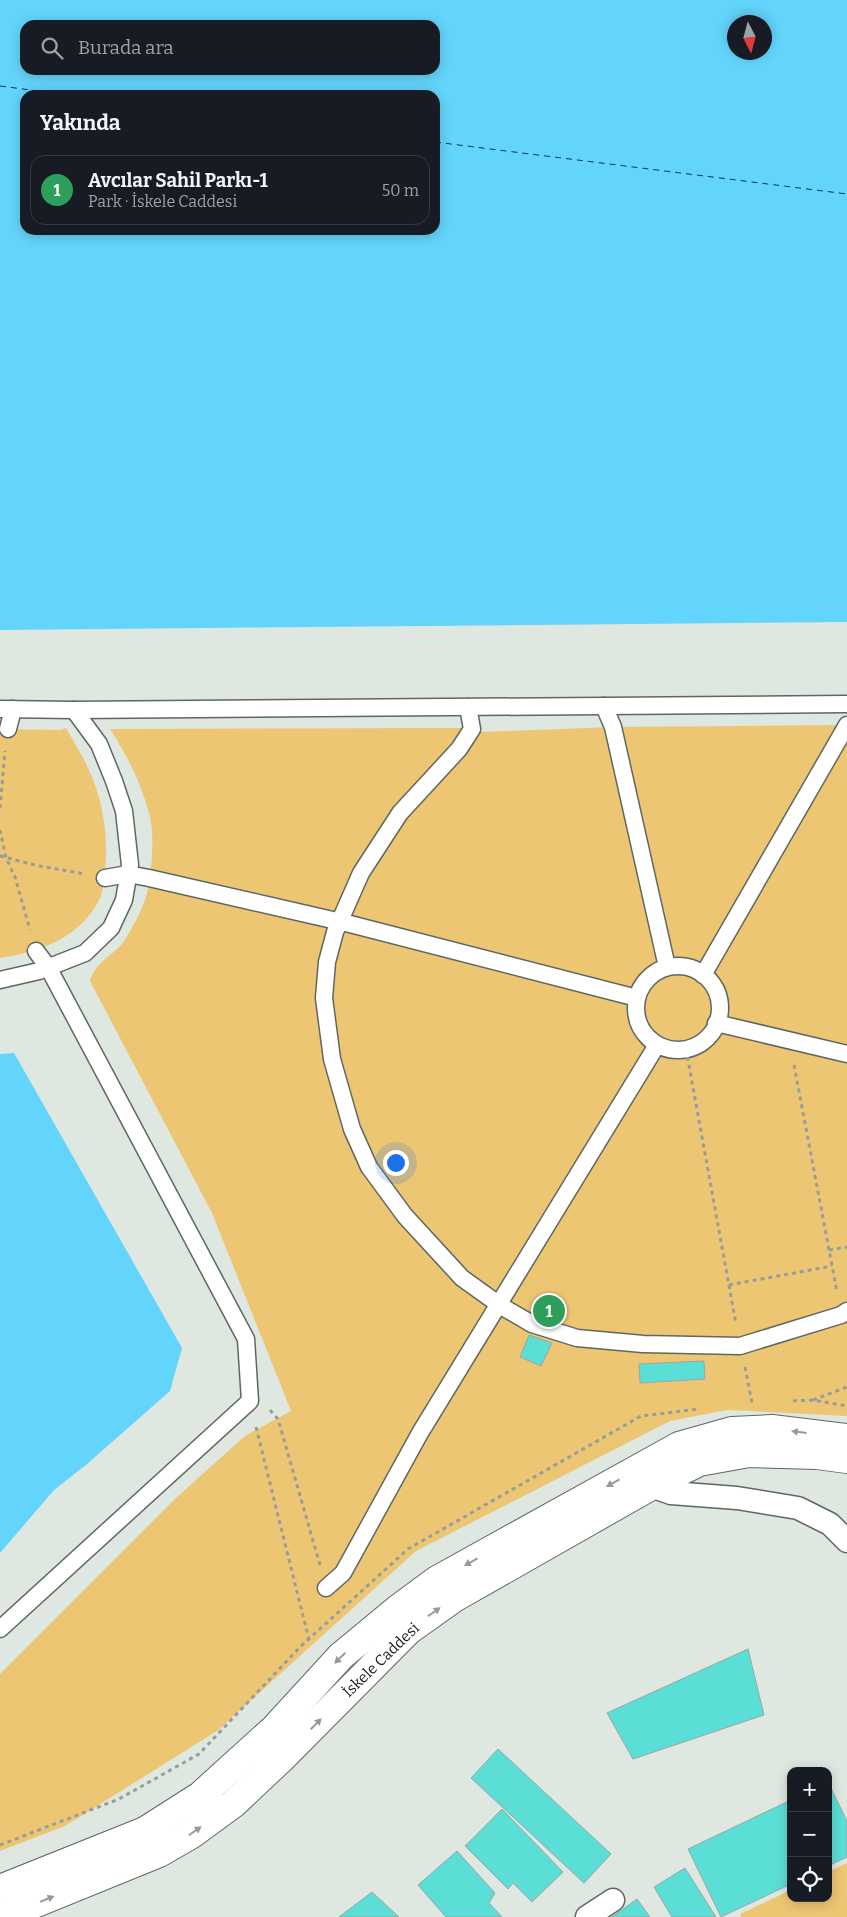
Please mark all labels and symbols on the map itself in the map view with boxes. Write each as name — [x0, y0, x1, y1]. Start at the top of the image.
north arrow — [727, 15, 772, 60]
your location — [383, 1150, 409, 1176]
pin: 1 — [533, 1292, 565, 1330]
one-way arrow — [790, 1428, 806, 1436]
one-way arrow — [606, 1478, 620, 1487]
one-way arrow — [464, 1557, 478, 1566]
one-way arrow — [427, 1607, 441, 1617]
street label: İskele Caddesi — [339, 1619, 423, 1701]
one-way arrow — [335, 1652, 347, 1664]
one-way arrow — [310, 1718, 322, 1730]
one-way arrow — [188, 1826, 202, 1836]
one-way arrow — [40, 1894, 54, 1902]

